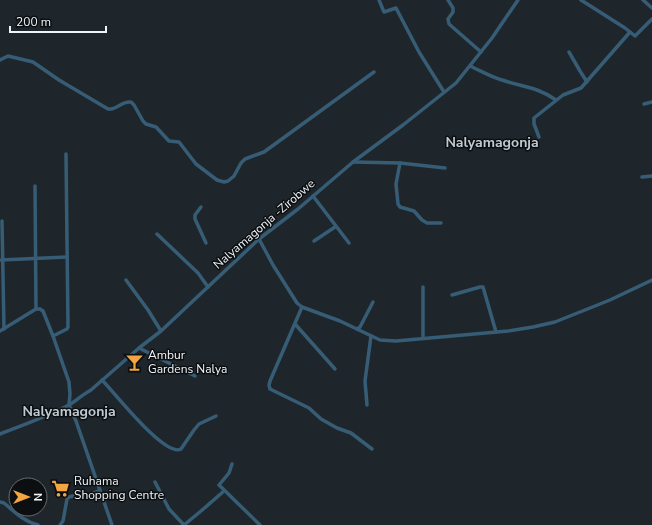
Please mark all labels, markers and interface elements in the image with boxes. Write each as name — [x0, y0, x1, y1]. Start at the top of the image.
scale bar — [10, 8, 106, 34]
text: 200 m — [16, 14, 51, 30]
district label: Nalyamagonja — [445, 133, 539, 152]
street label: Nalyamagonja -Zirobwe — [210, 175, 318, 273]
place label: Ambur Gardens Nalya — [148, 347, 227, 377]
bar icon: Ambur Gardens Nalya — [125, 352, 145, 372]
district label: Nalyamagonja — [22, 402, 116, 421]
place label: Ruhama Shopping Centre — [74, 473, 164, 503]
north arrow — [8, 477, 48, 517]
supermarket icon: Ruhama Shopping Centre — [51, 478, 71, 498]
text: N — [30, 493, 45, 501]

